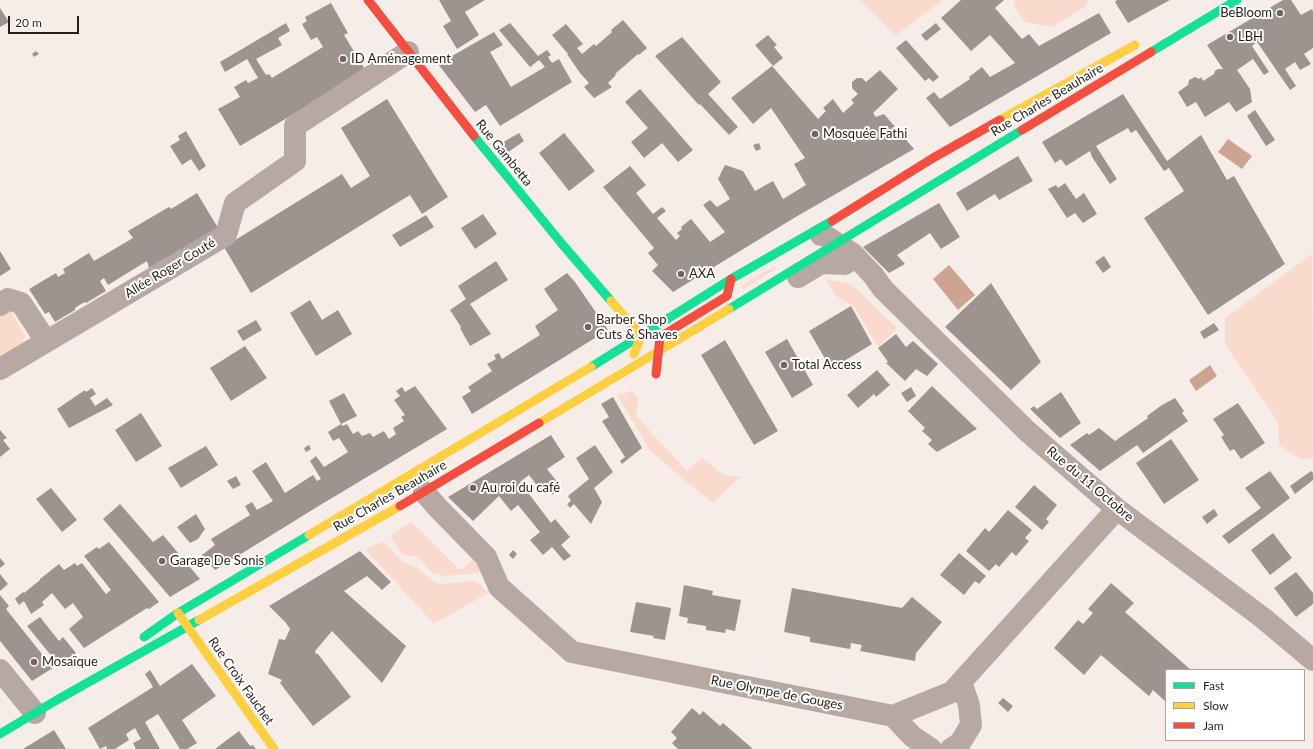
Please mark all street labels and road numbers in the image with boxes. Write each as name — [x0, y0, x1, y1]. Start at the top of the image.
street label: Rue Charles Beauhaire — [988, 60, 1106, 140]
street label: Rue Gambetta — [472, 116, 536, 190]
street label: Allée Roger Couté — [122, 235, 218, 301]
street label: Rue du 11 Octobre — [1043, 443, 1137, 525]
street label: Rue Charles Beauhaire — [331, 457, 449, 535]
street label: Rue Croix Fauchet — [205, 634, 277, 728]
street label: Rue Olympe de Gouges — [710, 673, 844, 713]

